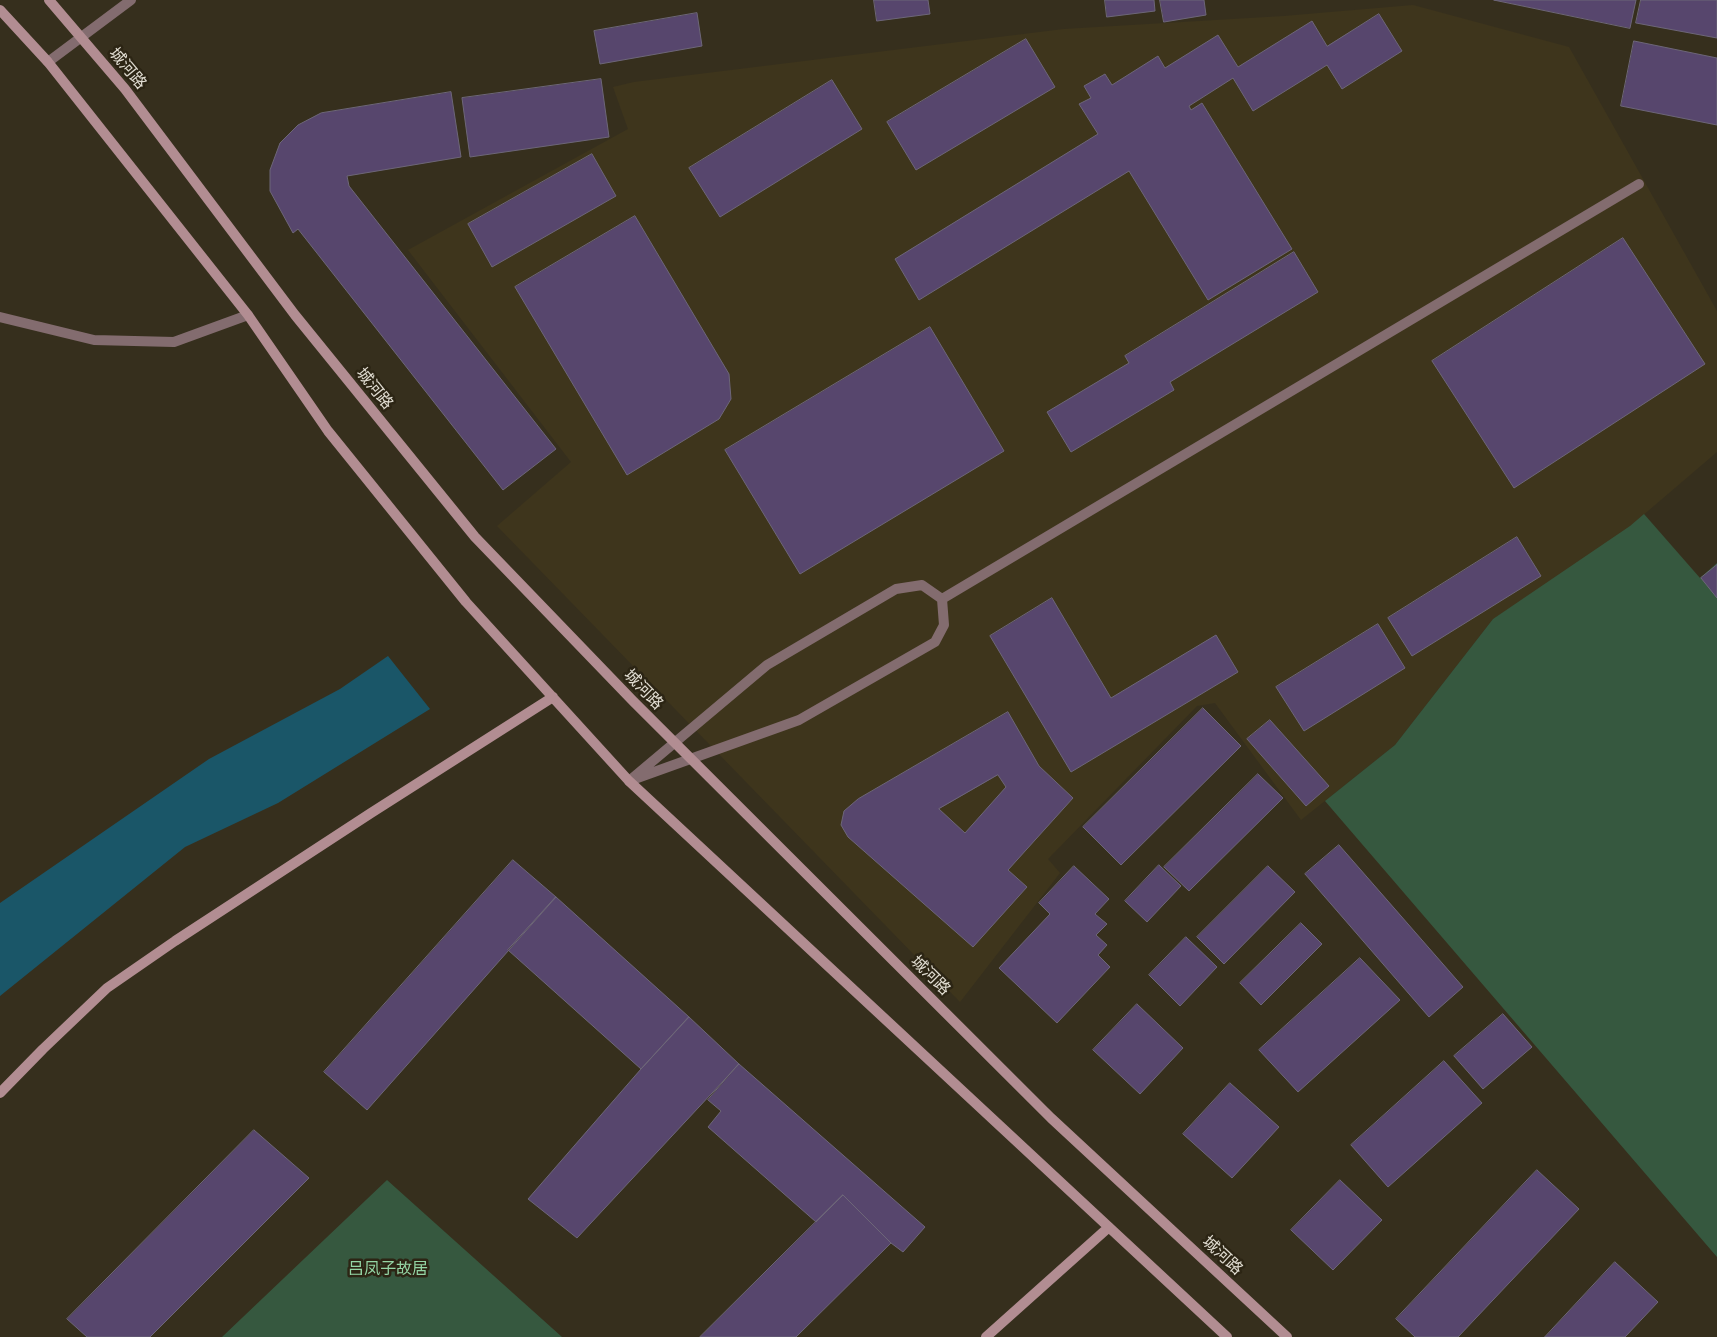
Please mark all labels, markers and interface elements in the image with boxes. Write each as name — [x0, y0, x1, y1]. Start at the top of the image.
street label: 城河路 — [104, 44, 150, 94]
street label: 城河路 — [351, 364, 397, 414]
street label: 城河路 — [619, 666, 667, 714]
street label: 城河路 — [906, 952, 954, 1000]
street label: 城河路 — [1198, 1233, 1246, 1279]
park label: 吕凤子故居 — [348, 1260, 428, 1280]

